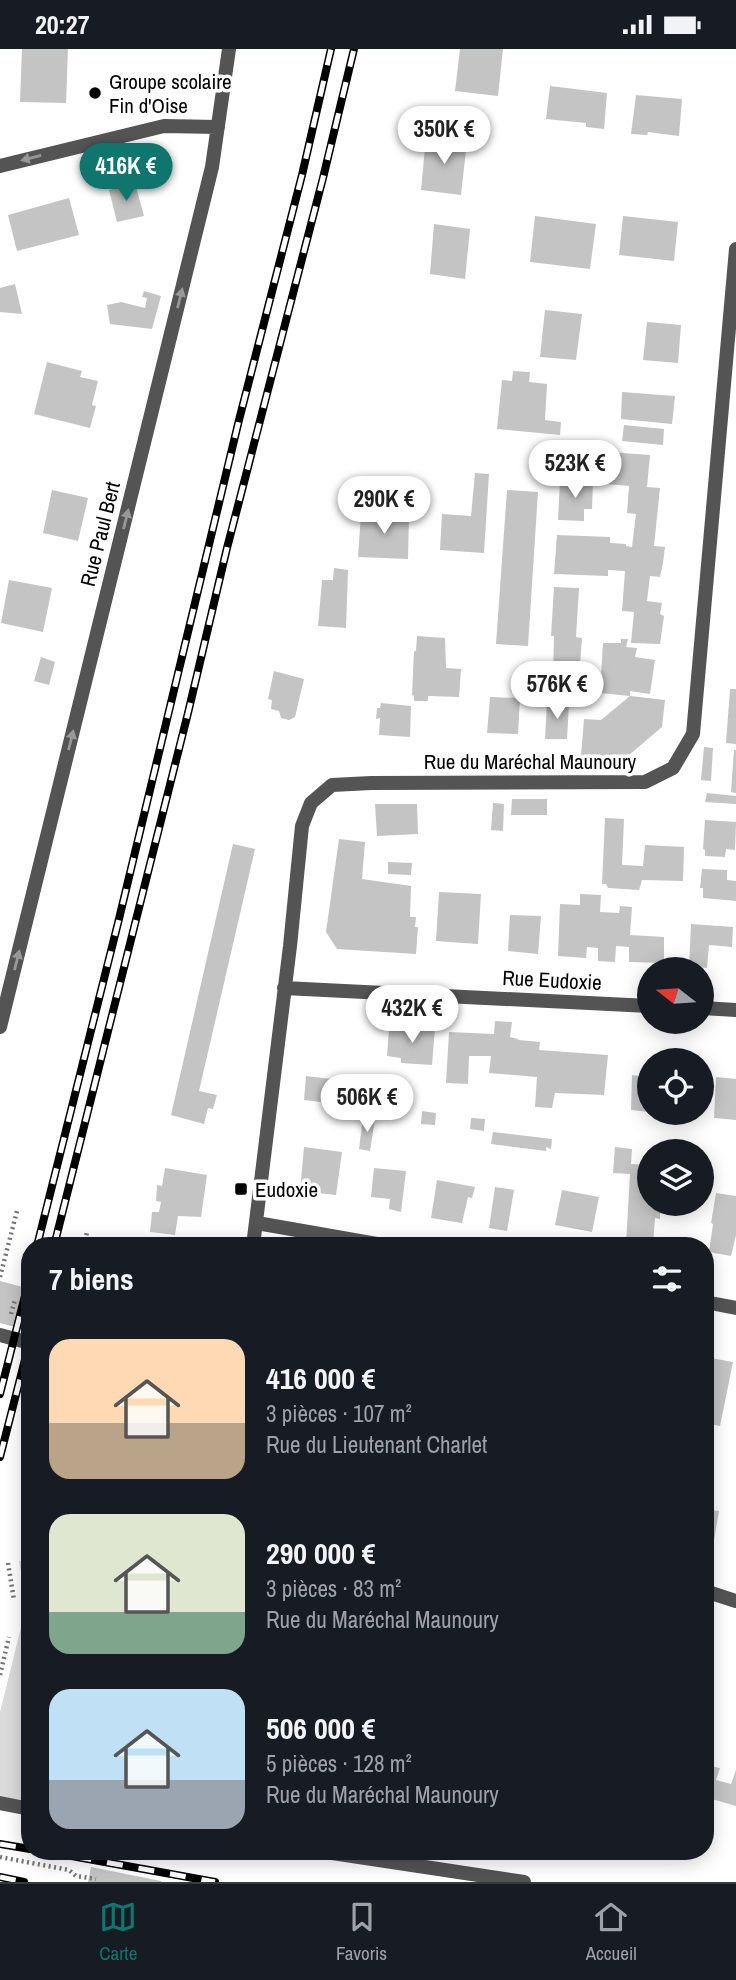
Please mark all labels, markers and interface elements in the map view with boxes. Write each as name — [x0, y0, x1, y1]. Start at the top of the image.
text: 20:27 — [35, 7, 90, 42]
place label: Groupe scolaire Fin d'Oise — [109, 67, 232, 120]
marker: Groupe scolaire Fin d'Oise — [87, 85, 103, 101]
pin: 350K € — [387, 107, 501, 166]
text: 350K € — [414, 113, 474, 144]
pin: 416K € — [69, 143, 183, 203]
text: 416K € — [96, 150, 156, 181]
one-way arrow — [20, 153, 42, 164]
one-way arrow — [175, 287, 186, 309]
pin: 523K € — [518, 441, 632, 500]
text: 523K € — [545, 447, 605, 478]
pin: 290K € — [327, 477, 441, 536]
street label: Rue Paul Bert — [73, 478, 127, 590]
text: 290K € — [354, 483, 414, 514]
one-way arrow — [121, 507, 132, 529]
pin: 576K € — [500, 661, 614, 721]
text: 576K € — [527, 668, 587, 699]
one-way arrow — [66, 728, 77, 750]
street label: Rue du Maréchal Maunoury — [424, 747, 637, 776]
one-way arrow — [12, 949, 23, 971]
north arrow — [637, 957, 714, 1034]
map controls — [637, 957, 714, 1216]
street label: Rue Eudoxie — [502, 963, 602, 997]
pin: 432K € — [355, 985, 469, 1045]
text: 432K € — [382, 992, 442, 1023]
button: locate — [637, 1048, 714, 1125]
pin: 506K € — [310, 1075, 424, 1134]
text: 506K € — [337, 1081, 397, 1112]
button: layers — [637, 1139, 714, 1216]
place label: Eudoxie — [255, 1175, 318, 1204]
marker: Eudoxie — [233, 1181, 249, 1197]
text: 7 biens — [49, 1259, 134, 1299]
icon: filters — [648, 1260, 686, 1298]
text: 416 000 € — [266, 1358, 375, 1398]
icon: home — [105, 1367, 189, 1451]
text: 3 pièces · 107 m² — [266, 1398, 412, 1429]
text: Rue du Lieutenant Charlet — [266, 1429, 487, 1460]
text: 290 000 € — [266, 1533, 375, 1573]
icon: home — [105, 1542, 189, 1626]
text: 3 pièces · 83 m² — [266, 1573, 401, 1604]
text: Rue du Maréchal Maunoury — [266, 1604, 499, 1635]
text: 506 000 € — [266, 1708, 375, 1748]
icon: home — [105, 1717, 189, 1801]
text: 5 pièces · 128 m² — [266, 1748, 412, 1779]
text: Rue du Maréchal Maunoury — [266, 1779, 499, 1810]
tab: Carte — [99, 1898, 137, 1966]
tab: Favoris — [336, 1898, 387, 1966]
tab: Accueil — [586, 1898, 637, 1966]

